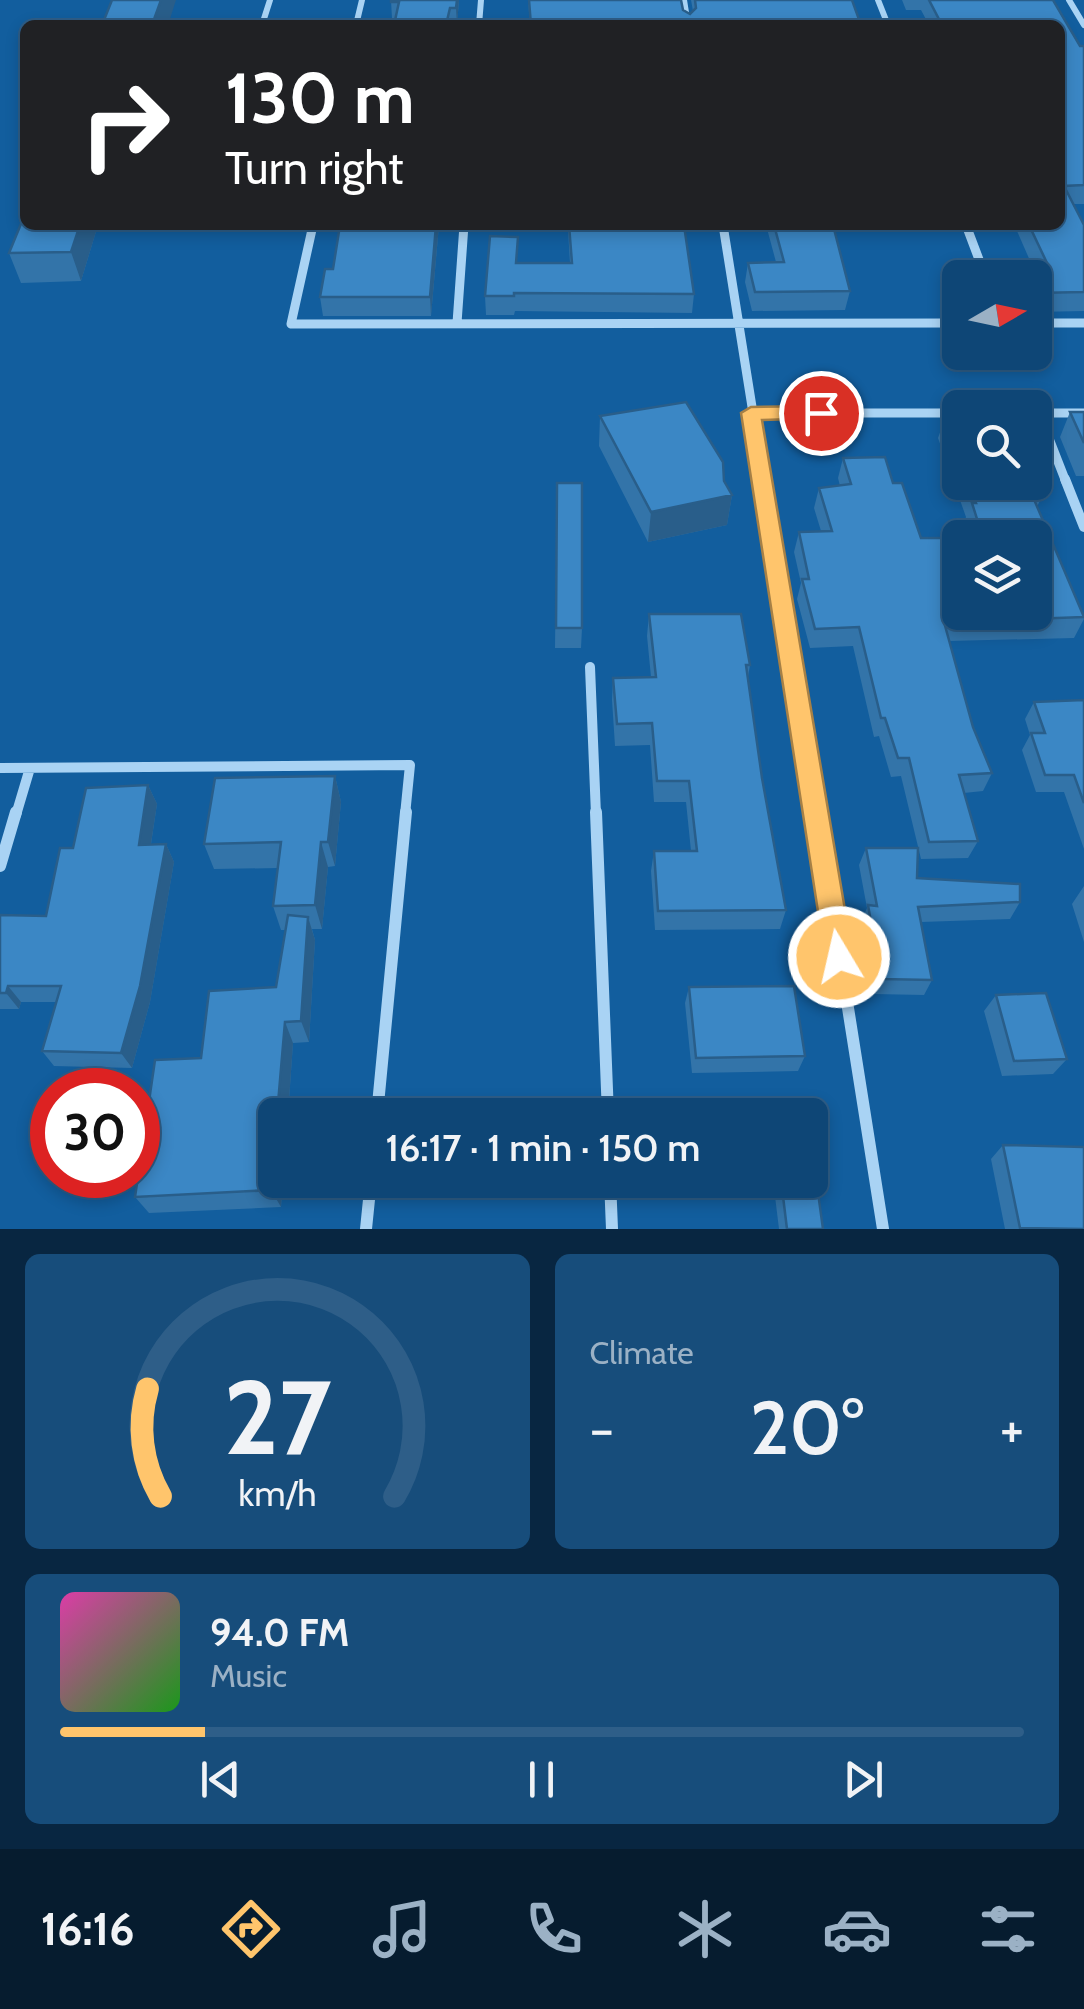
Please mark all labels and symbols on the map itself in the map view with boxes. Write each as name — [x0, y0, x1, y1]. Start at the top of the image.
north arrow — [942, 260, 1052, 370]
pin — [779, 371, 864, 456]
position arrow — [787, 905, 891, 1009]
speed limit sign: 30 — [30, 1068, 160, 1198]

